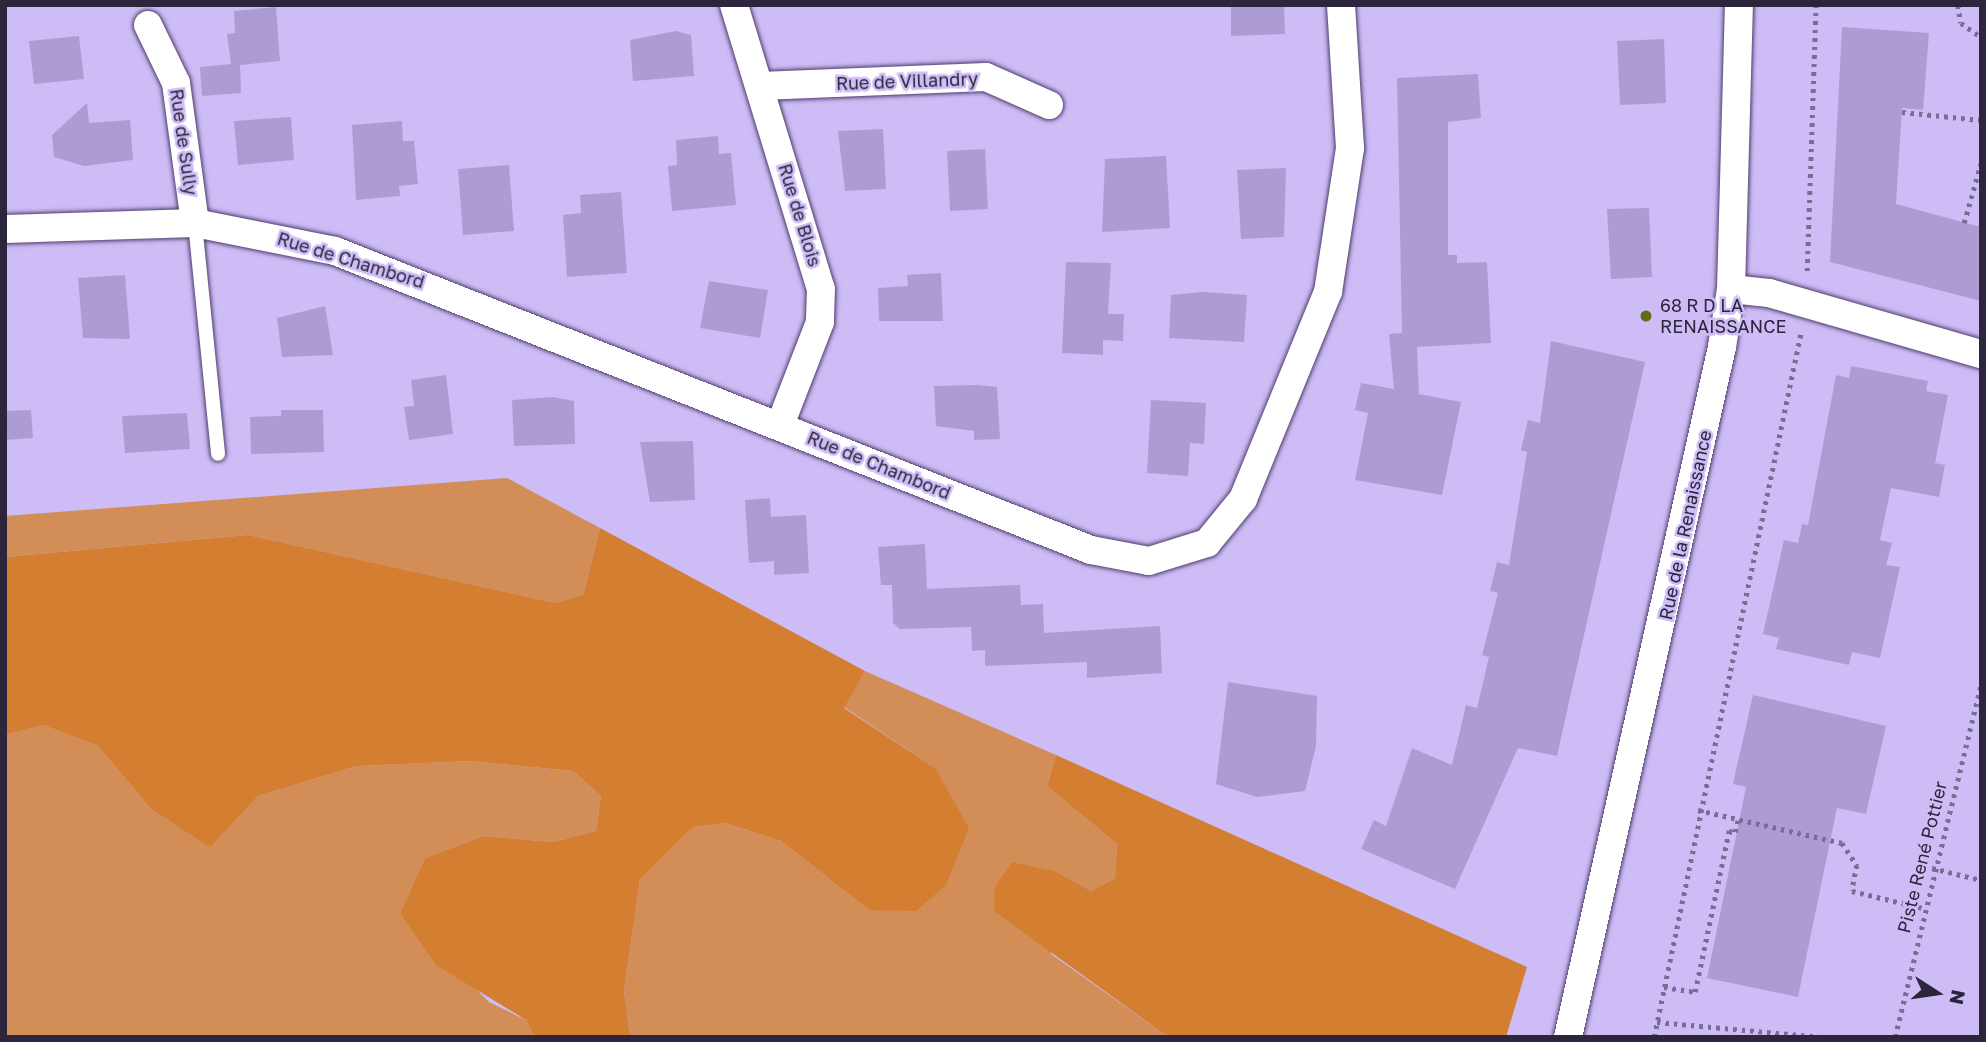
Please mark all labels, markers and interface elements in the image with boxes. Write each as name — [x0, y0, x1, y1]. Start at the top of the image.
street label: Rue de Villandry — [836, 68, 978, 94]
street label: Rue de Sully — [166, 87, 202, 197]
street label: Rue de Blois — [774, 161, 826, 269]
street label: Rue de Chambord — [275, 227, 427, 293]
place label: 68 R D LA RENAISSANCE — [1660, 295, 1786, 338]
marker: 68 R D LA RENAISSANCE — [1638, 308, 1654, 324]
street label: Rue de Chambord — [804, 426, 954, 504]
street label: Rue de la Renaissance — [1654, 428, 1716, 622]
street label: Piste René Pottier — [1893, 779, 1951, 935]
north arrow — [1902, 958, 1972, 1028]
text: N — [1945, 988, 1971, 1007]

